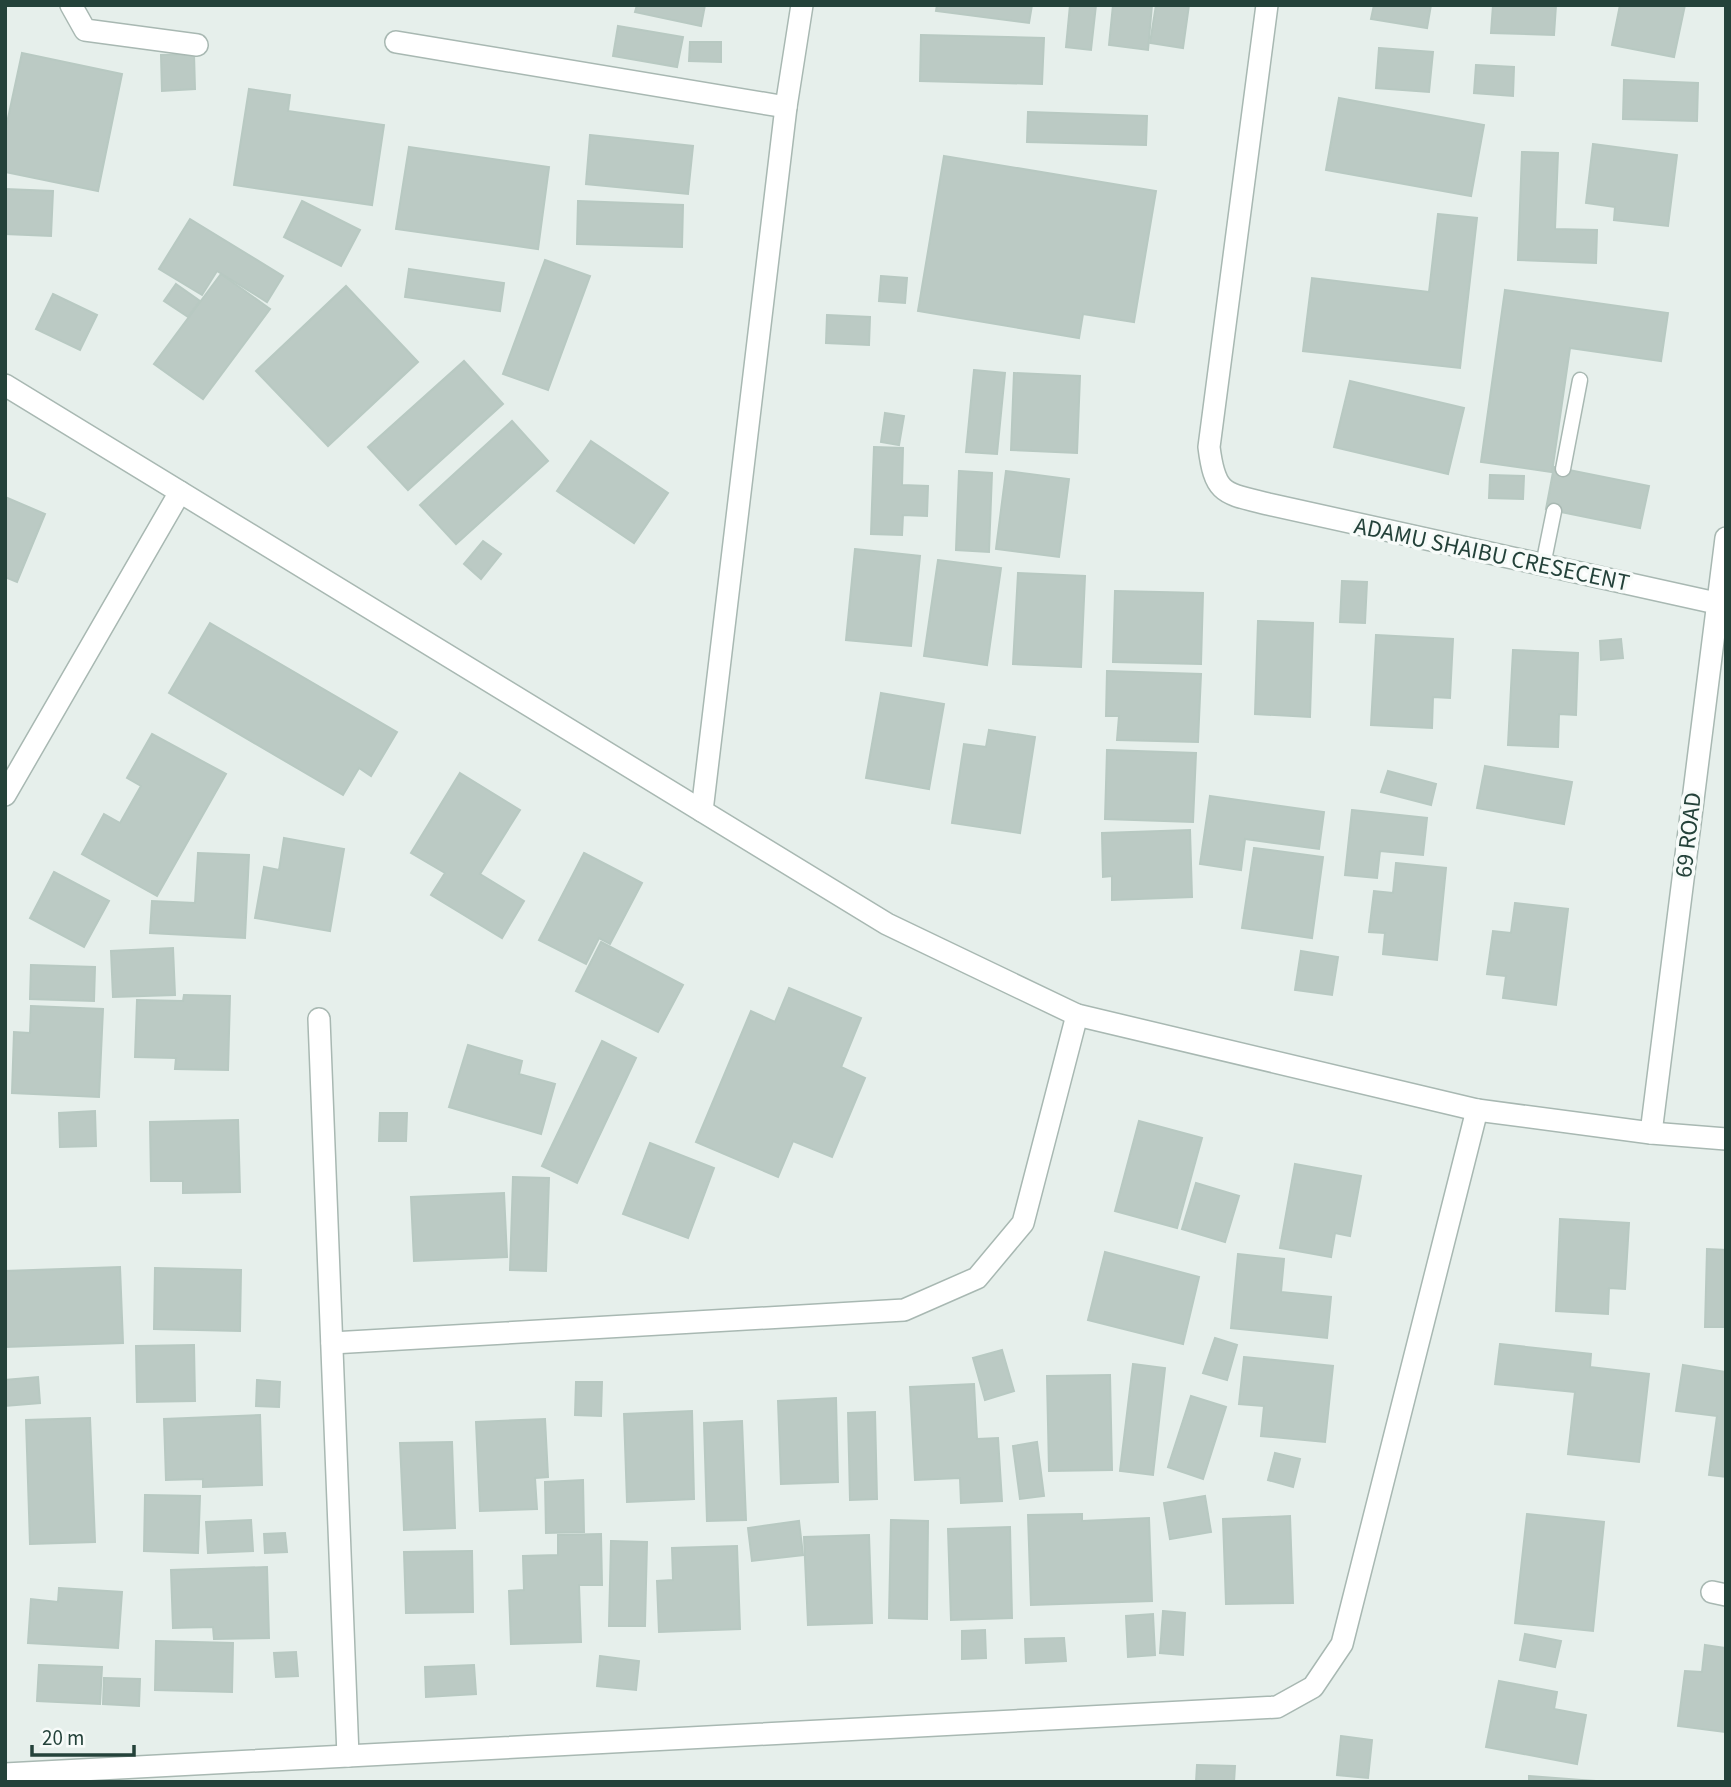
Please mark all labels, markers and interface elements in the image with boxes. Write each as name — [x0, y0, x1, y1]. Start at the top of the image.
street label: ADAMU SHAIBU CRESECENT — [1351, 508, 1633, 601]
street label: 69 ROAD — [1666, 790, 1711, 880]
scale bar — [32, 1714, 133, 1758]
text: 20 m — [42, 1723, 84, 1753]

